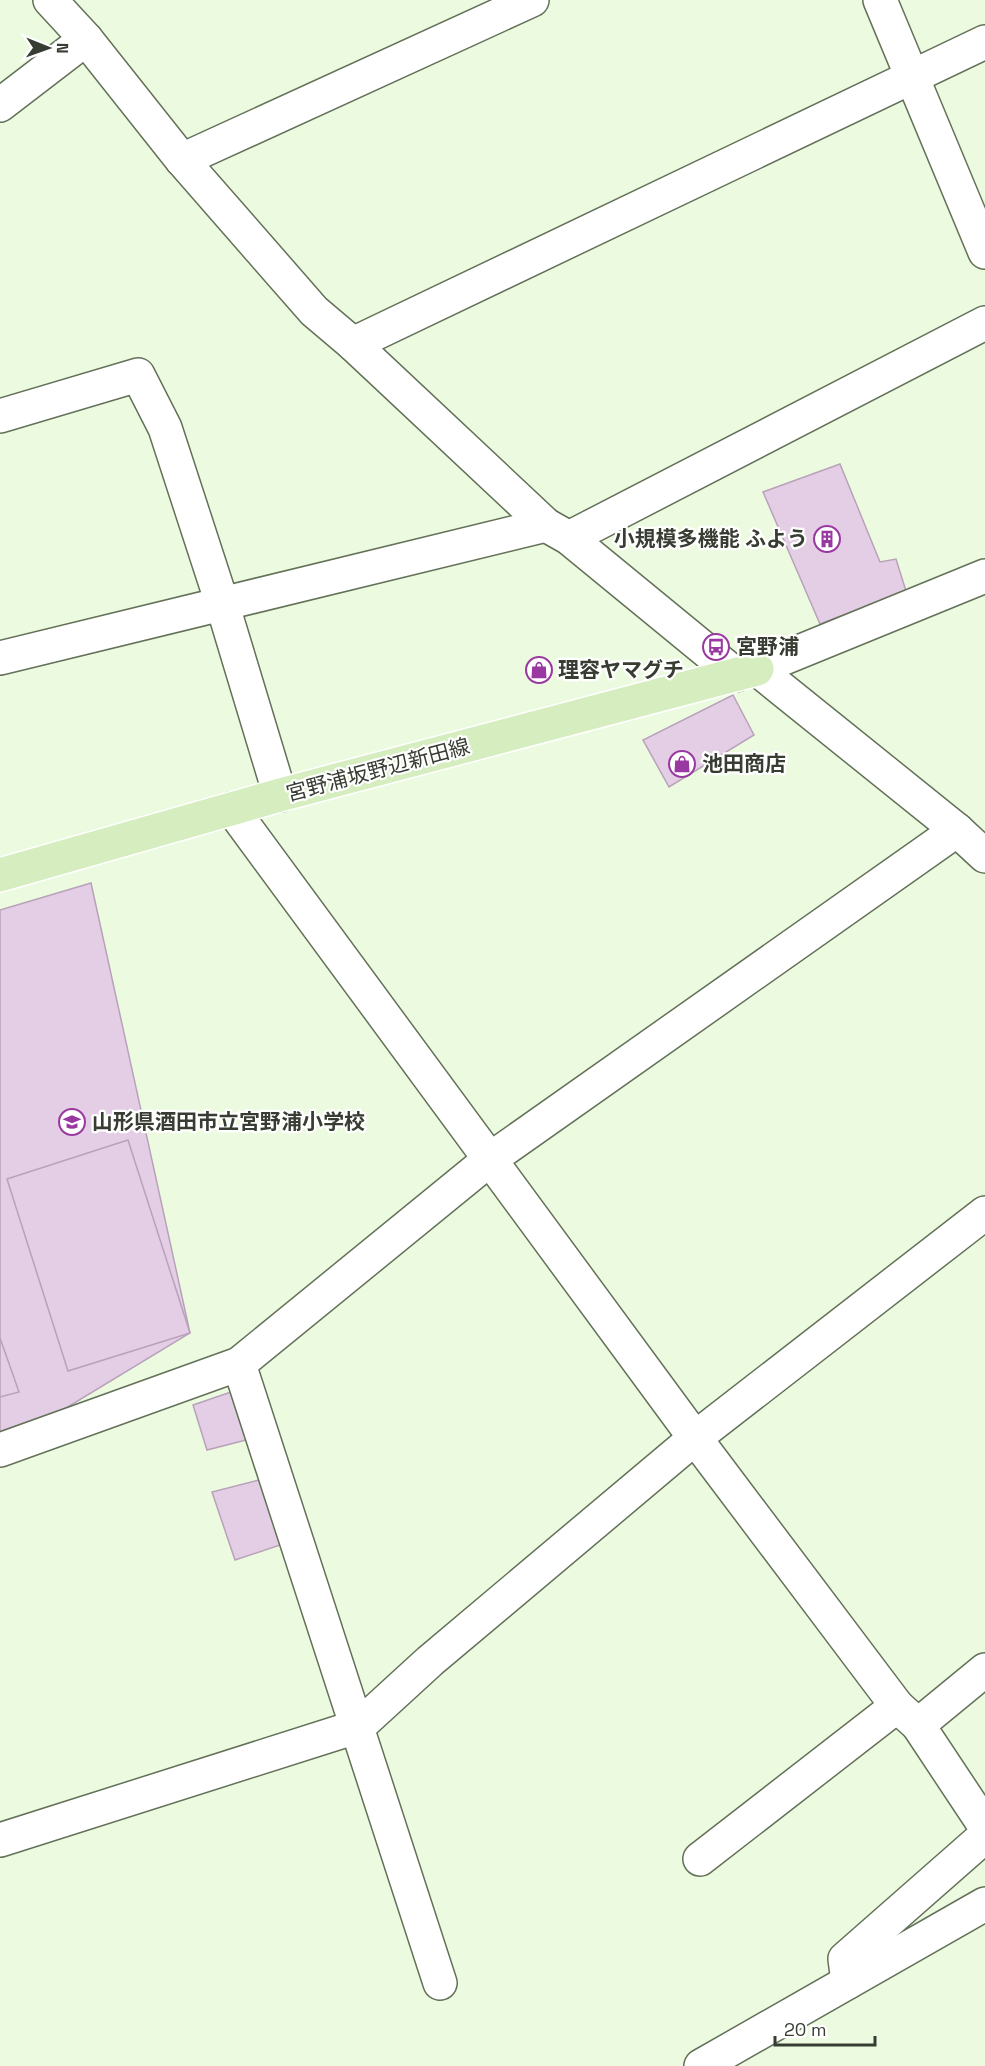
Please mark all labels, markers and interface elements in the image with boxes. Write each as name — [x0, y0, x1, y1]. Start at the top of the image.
north arrow — [18, 18, 78, 78]
text: N — [52, 43, 73, 54]
building icon: 小規模多機能 ふよう — [812, 524, 842, 554]
place label: 小規模多機能 ふよう — [614, 525, 808, 552]
bus stop icon: 宮野浦 — [701, 632, 731, 662]
place label: 宮野浦 — [736, 633, 799, 660]
shop icon: 理容ヤマグチ — [524, 655, 554, 685]
place label: 理容ヤマグチ — [558, 656, 684, 683]
street label: 宮野浦坂野辺新田線 — [283, 732, 473, 807]
shop icon: 池田商店 — [667, 749, 697, 779]
place label: 池田商店 — [702, 750, 786, 777]
school or university icon: 山形県酒田市立宮野浦小学校 — [57, 1107, 87, 1137]
place label: 山形県酒田市立宮野浦小学校 — [92, 1108, 365, 1135]
scale bar — [775, 2009, 876, 2047]
text: 20 m — [784, 2018, 827, 2041]

